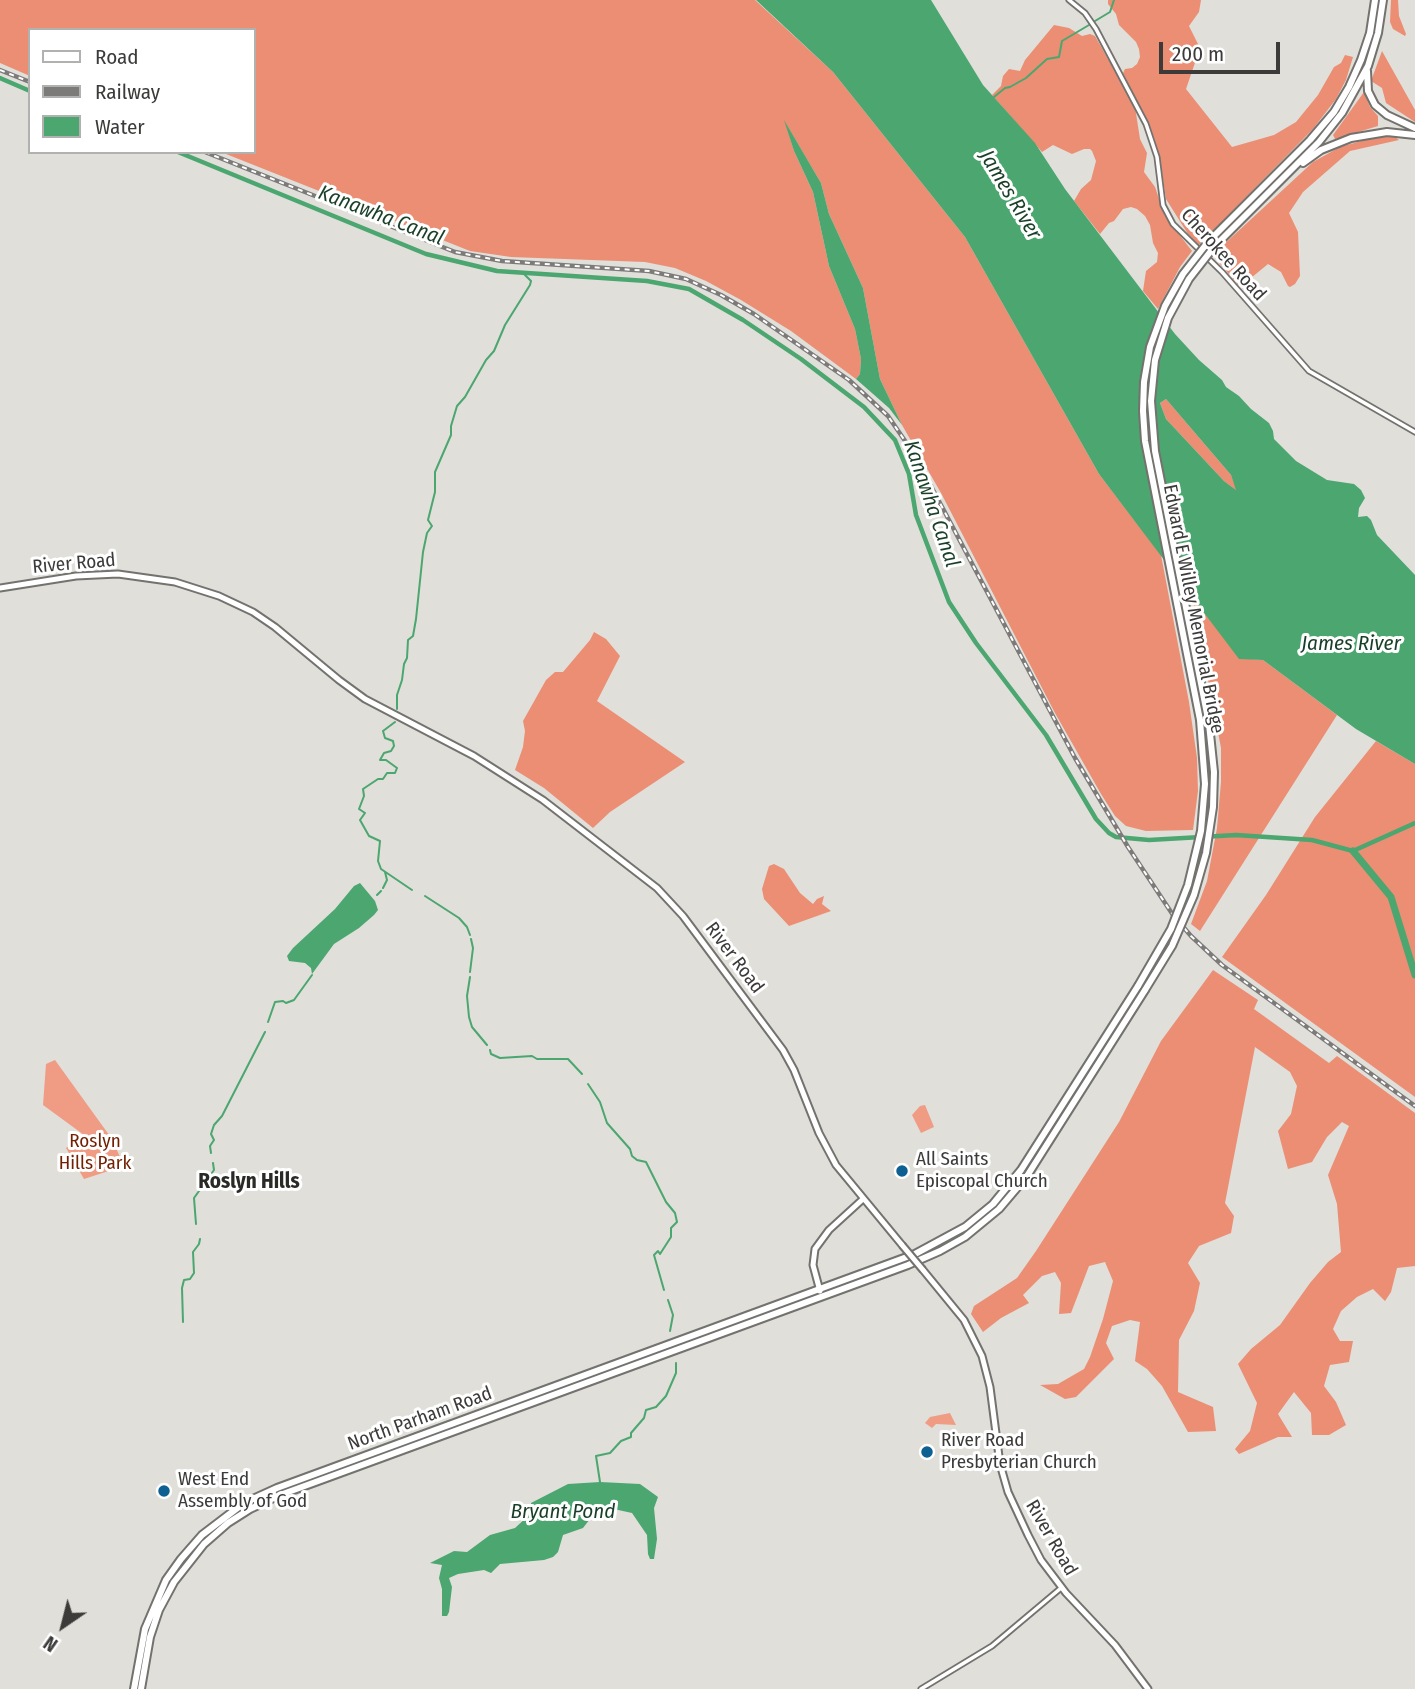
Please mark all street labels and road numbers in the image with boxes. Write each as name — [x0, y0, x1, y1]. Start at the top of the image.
street label: Cherokee Road — [1176, 204, 1270, 306]
street label: Edward E Willey Memorial Bridge — [1158, 483, 1228, 735]
street label: River Road — [31, 549, 117, 579]
street label: River Road — [700, 918, 768, 998]
street label: North Parham Road — [345, 1382, 495, 1456]
street label: River Road — [1020, 1496, 1082, 1580]

